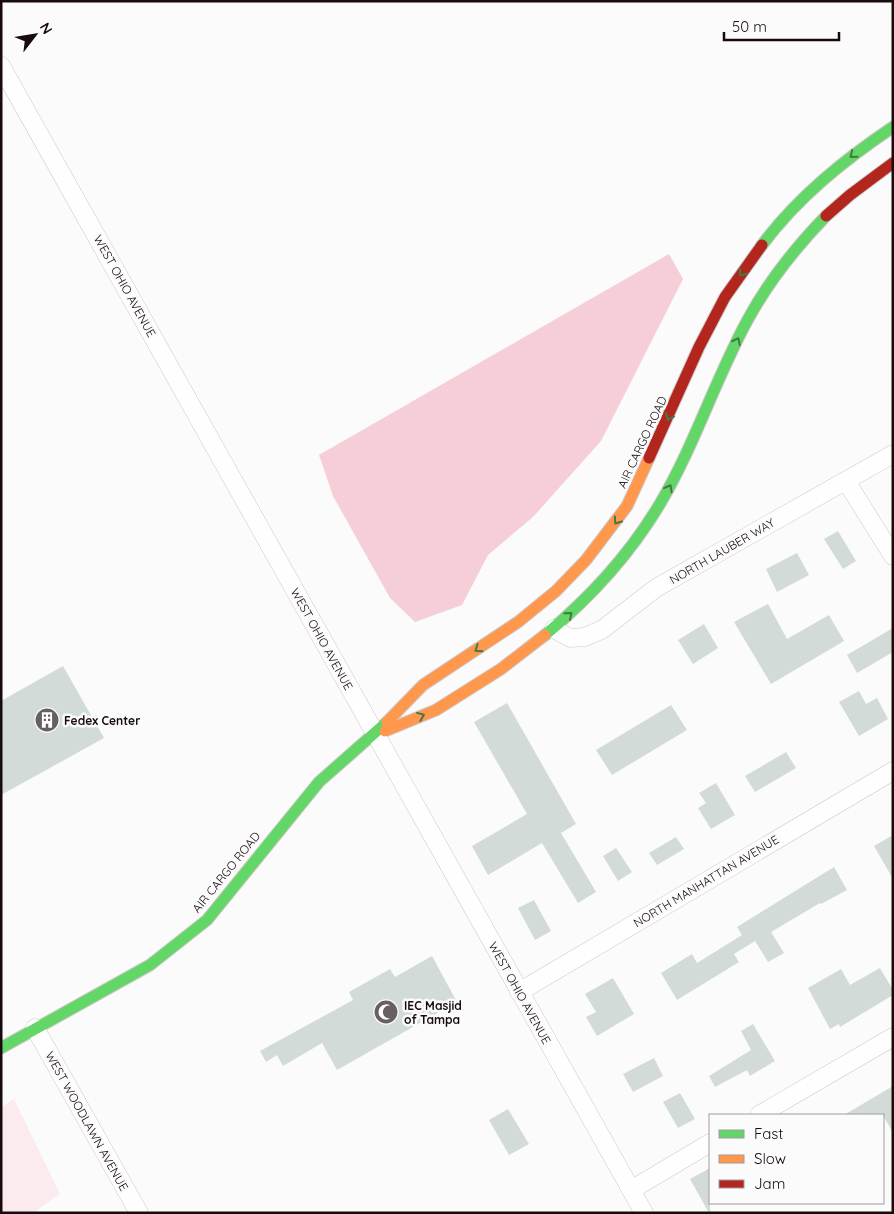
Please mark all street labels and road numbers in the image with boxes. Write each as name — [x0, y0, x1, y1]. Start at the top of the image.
street label: WEST OHIO AVENUE — [91, 232, 159, 340]
street label: AIR CARGO ROAD — [614, 393, 670, 490]
street label: NORTH LAUBER WAY — [667, 515, 777, 587]
street label: WEST OHIO AVENUE — [288, 585, 356, 693]
street label: AIR CARGO ROAD — [189, 828, 263, 916]
street label: NORTH MANHATTAN AVENUE — [631, 832, 781, 930]
street label: WEST OHIO AVENUE — [486, 939, 554, 1047]
street label: WEST WOODLAWN AVENUE — [42, 1049, 132, 1194]

